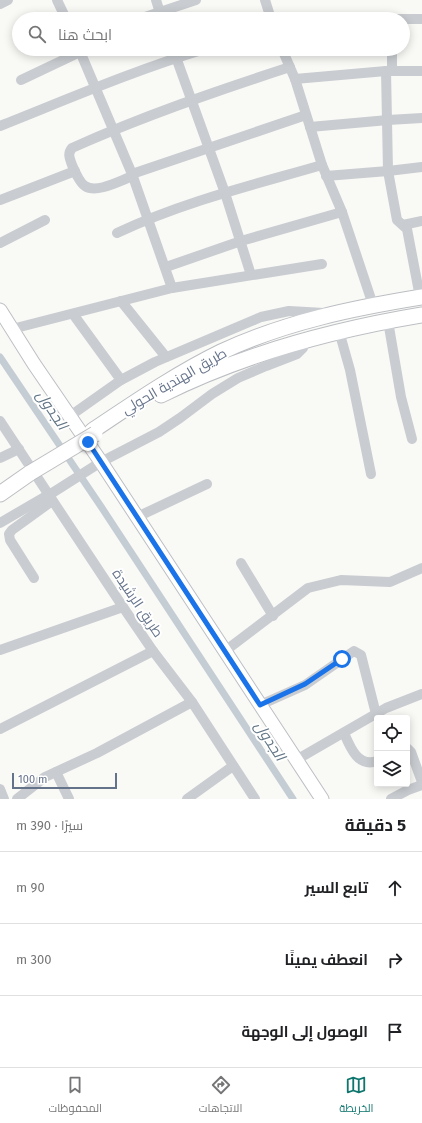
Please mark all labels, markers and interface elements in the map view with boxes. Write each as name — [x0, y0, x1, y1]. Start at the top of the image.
search box — [12, 12, 410, 56]
icon: search — [26, 23, 48, 45]
text: ابحث هنا — [58, 26, 112, 44]
street label: طريق الهندية الحولي — [119, 345, 231, 421]
water label: الجدول — [32, 387, 73, 435]
route end — [79, 433, 97, 451]
street label: طريق الرشيدة — [108, 566, 167, 641]
route start — [333, 650, 351, 668]
map controls — [374, 715, 410, 787]
button: locate — [374, 715, 410, 751]
water label: الجدول — [251, 718, 290, 766]
button: layers — [374, 751, 410, 787]
scale bar — [12, 771, 117, 790]
text: 100 m — [18, 773, 47, 786]
text: 5 دقيقة — [345, 815, 406, 836]
text: سيرًا · 390 m — [16, 818, 83, 833]
icon: ahead — [384, 877, 406, 899]
text: تابع السير — [305, 879, 368, 897]
text: 90 m — [16, 880, 45, 895]
icon: right — [384, 949, 406, 971]
text: انعطف يمينًا — [284, 951, 368, 969]
text: 300 m — [16, 952, 52, 967]
icon: arrive — [384, 1021, 406, 1043]
text: الوصول إلى الوجهة — [241, 1023, 368, 1041]
tab: المحفوظات — [48, 1074, 102, 1118]
tab: الاتجاهات — [199, 1074, 242, 1118]
tab: الخريطة — [339, 1074, 374, 1118]

